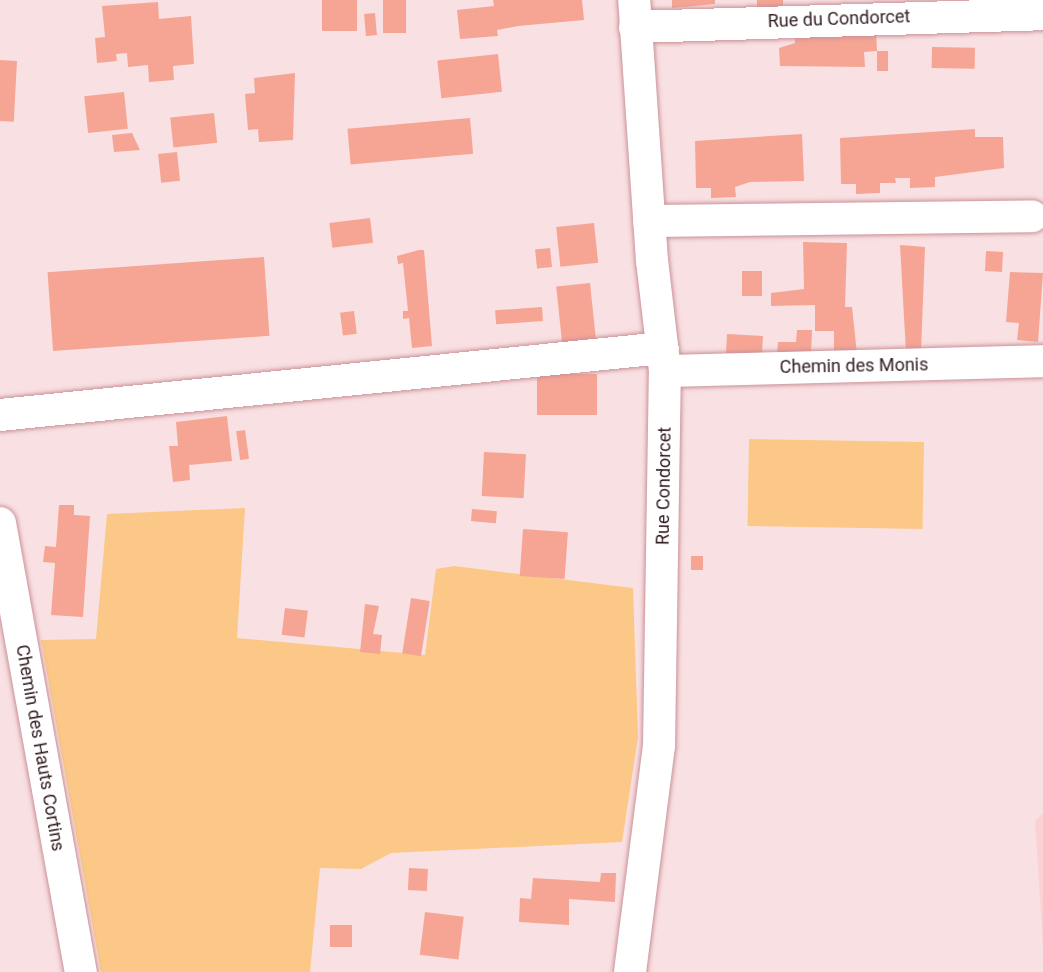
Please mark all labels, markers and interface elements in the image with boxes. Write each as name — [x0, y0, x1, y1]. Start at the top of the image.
street label: Rue du Condorcet — [767, 6, 911, 32]
street label: Chemin des Monis — [779, 354, 929, 378]
street label: Rue Condorcet — [652, 427, 676, 545]
street label: Chemin des Hauts Cortins — [11, 643, 69, 853]

